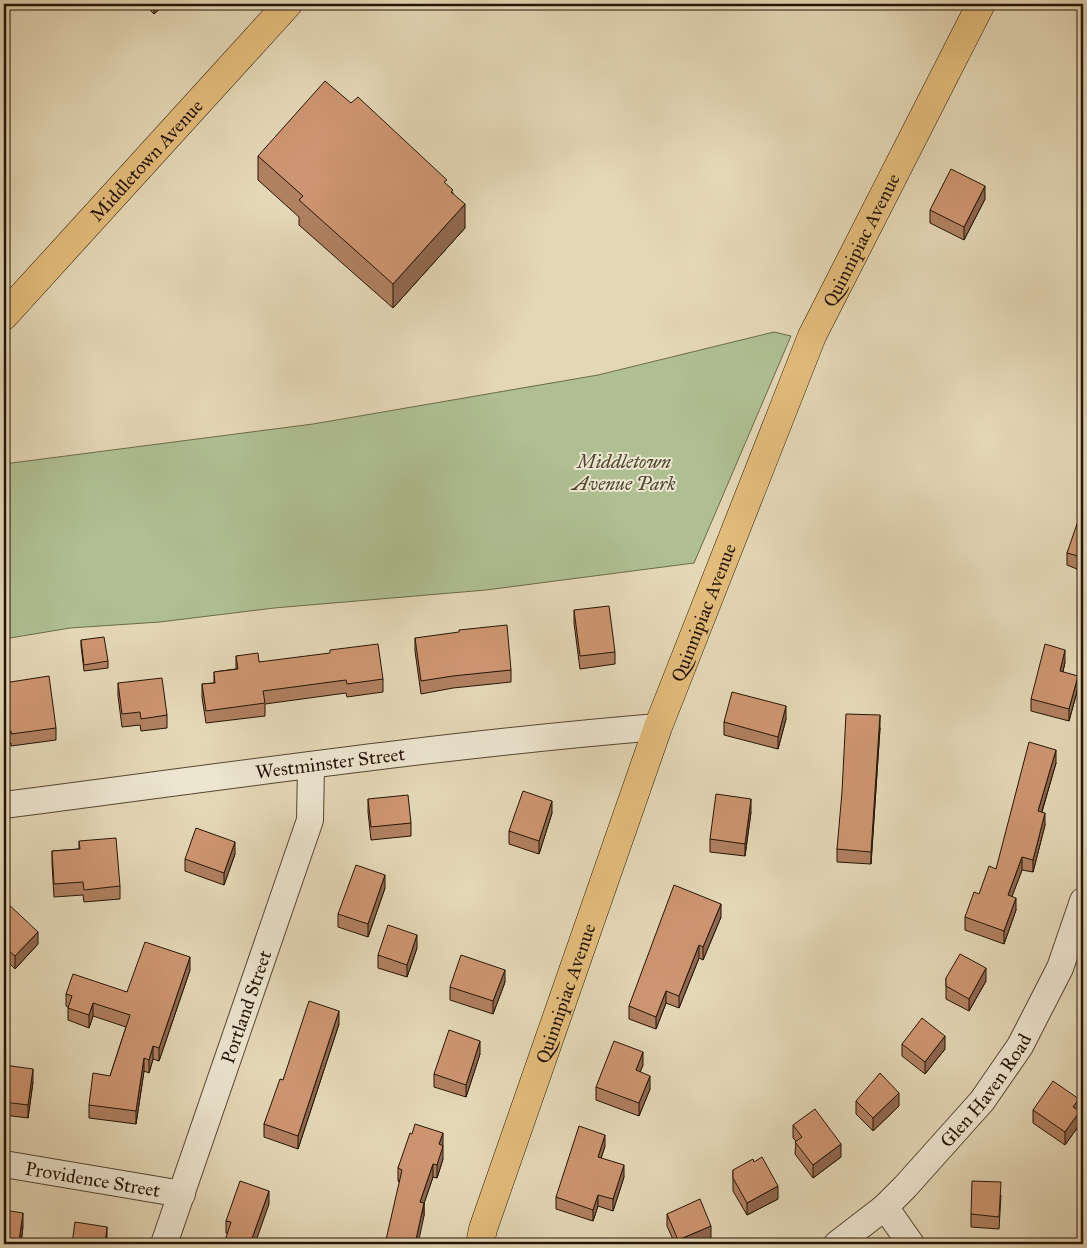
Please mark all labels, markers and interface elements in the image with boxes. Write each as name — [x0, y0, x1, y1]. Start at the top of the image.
street label: Middletown Avenue — [85, 94, 207, 226]
street label: Quinnipiac Avenue — [817, 169, 904, 310]
park label: Middletown Avenue Park — [570, 450, 676, 495]
street label: Quinnipiac Avenue — [666, 540, 741, 685]
street label: Westminster Street — [254, 742, 406, 783]
street label: Quinnipiac Avenue — [530, 920, 600, 1066]
street label: Portland Street — [216, 947, 276, 1066]
street label: Glen Haven Road — [935, 1029, 1036, 1152]
street label: Providence Street — [23, 1156, 162, 1202]

